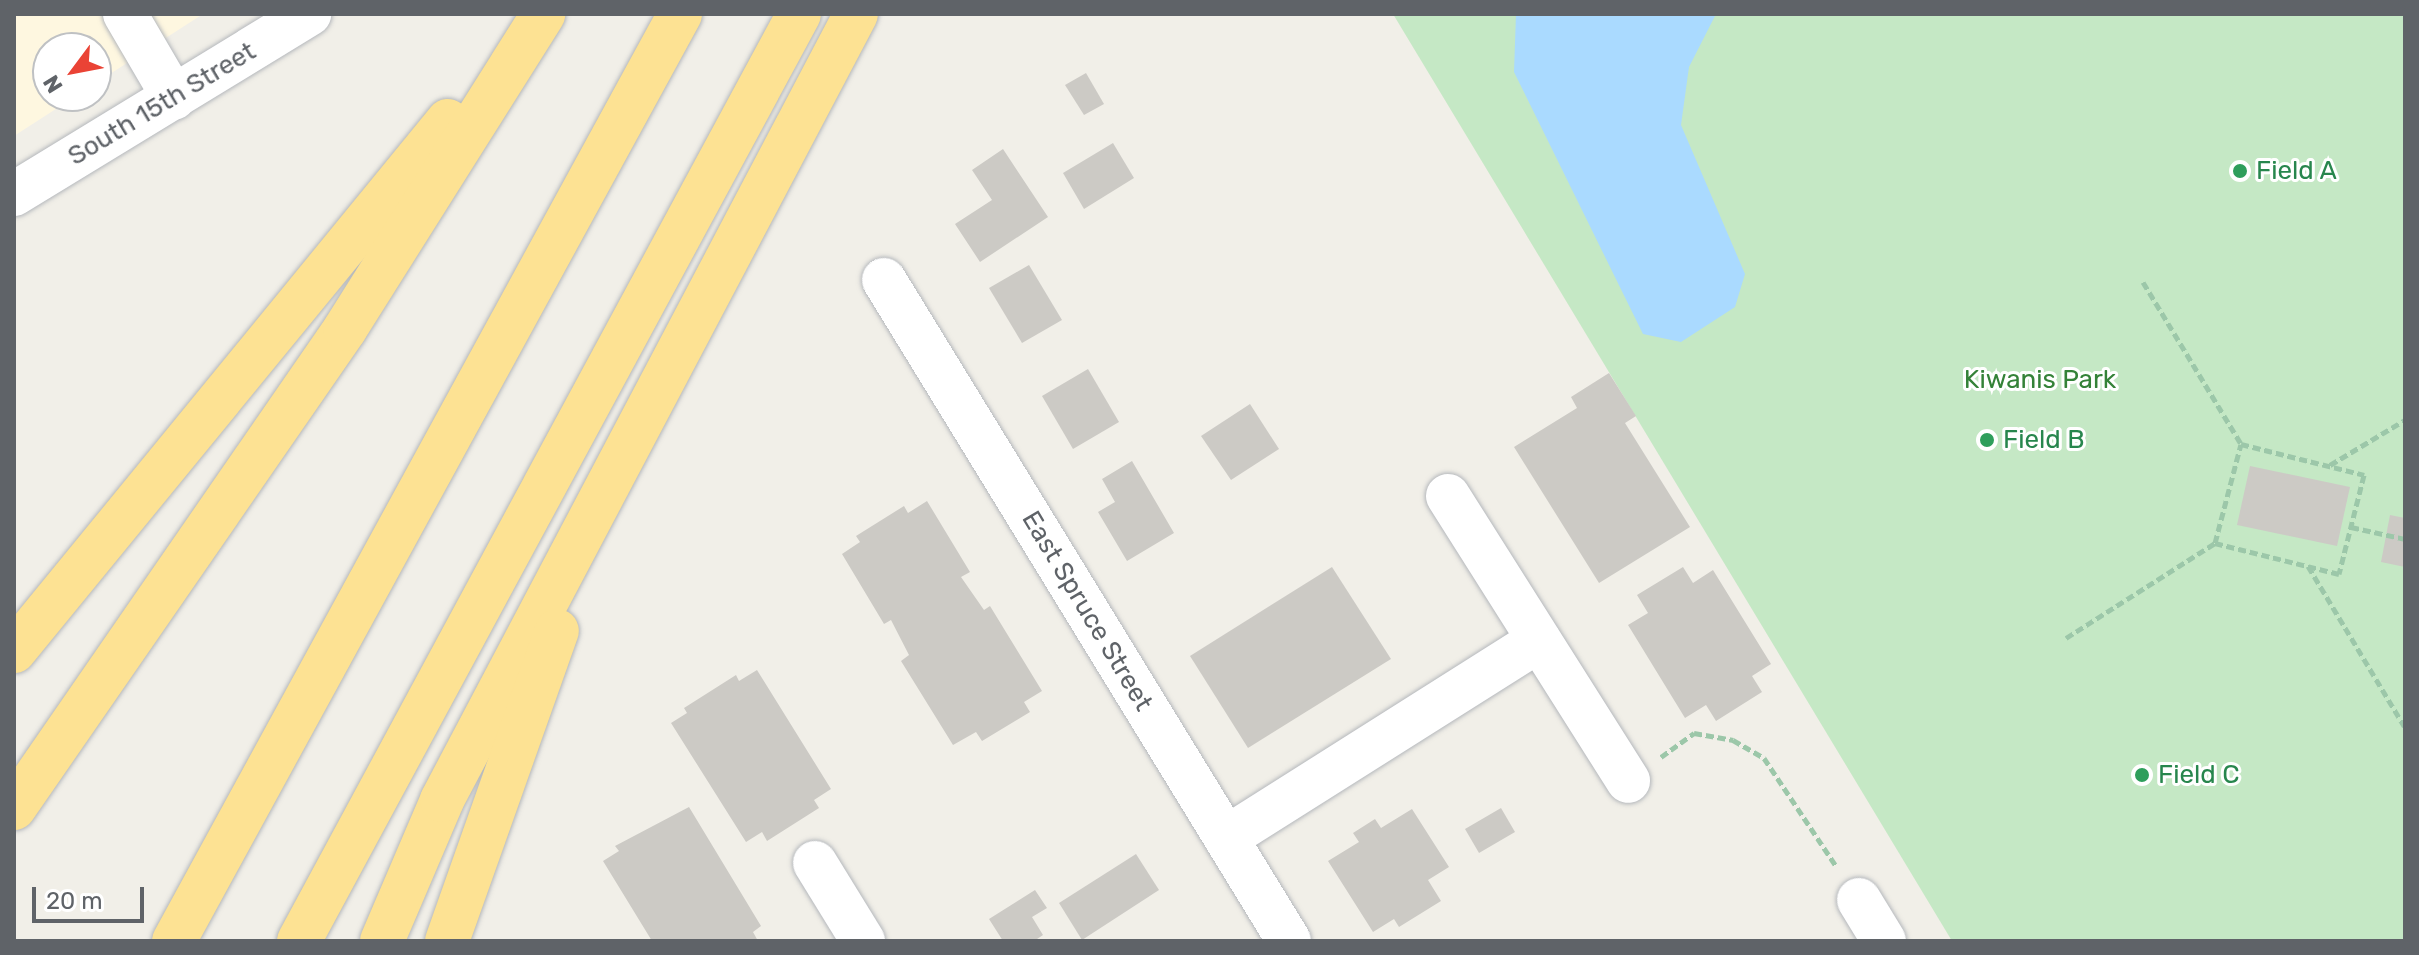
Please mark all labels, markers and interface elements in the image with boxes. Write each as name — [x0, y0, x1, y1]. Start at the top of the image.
north arrow — [32, 32, 112, 112]
street label: South 15th Street — [63, 36, 261, 172]
text: N — [37, 70, 69, 98]
place label: Field A — [2256, 155, 2338, 187]
marker: Field A — [2231, 162, 2249, 180]
park label: Kiwanis Park — [1964, 364, 2116, 396]
place label: Field B — [2003, 424, 2085, 456]
marker: Field B — [1978, 431, 1996, 449]
street label: East Spruce Street — [1015, 505, 1159, 717]
place label: Field C — [2158, 759, 2240, 791]
marker: Field C — [2133, 766, 2151, 784]
scale bar — [36, 871, 148, 921]
text: 20 m — [46, 887, 103, 915]

